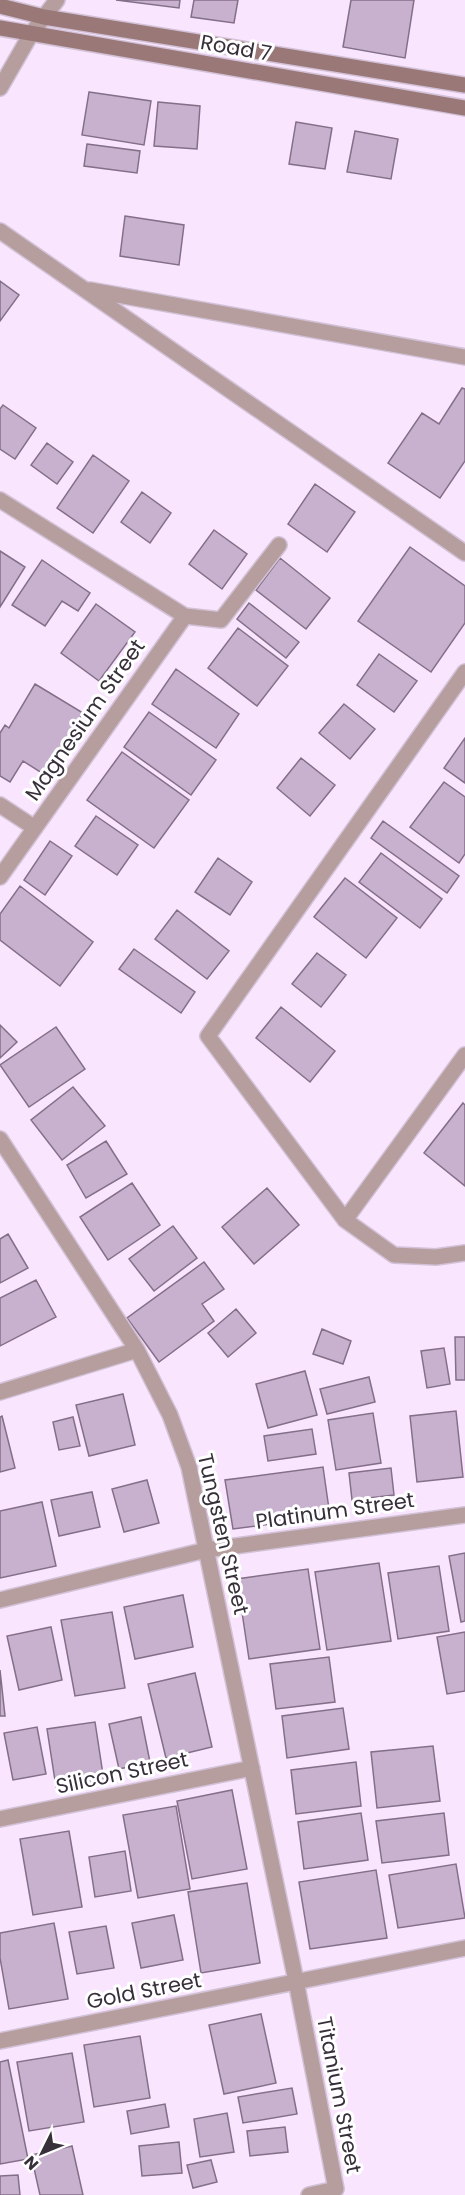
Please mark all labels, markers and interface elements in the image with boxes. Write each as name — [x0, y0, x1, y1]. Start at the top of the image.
street label: Road 7 — [198, 27, 274, 68]
street label: Magnesium Street — [18, 633, 151, 806]
street label: Tungsten Street — [191, 1450, 256, 1617]
street label: Platinum Street — [254, 1485, 416, 1536]
street label: Silicon Street — [53, 1744, 191, 1801]
street label: Gold Street — [84, 1965, 204, 2016]
street label: Titanium Street — [310, 2014, 369, 2176]
north arrow — [12, 2123, 72, 2183]
text: N — [19, 2151, 44, 2175]

